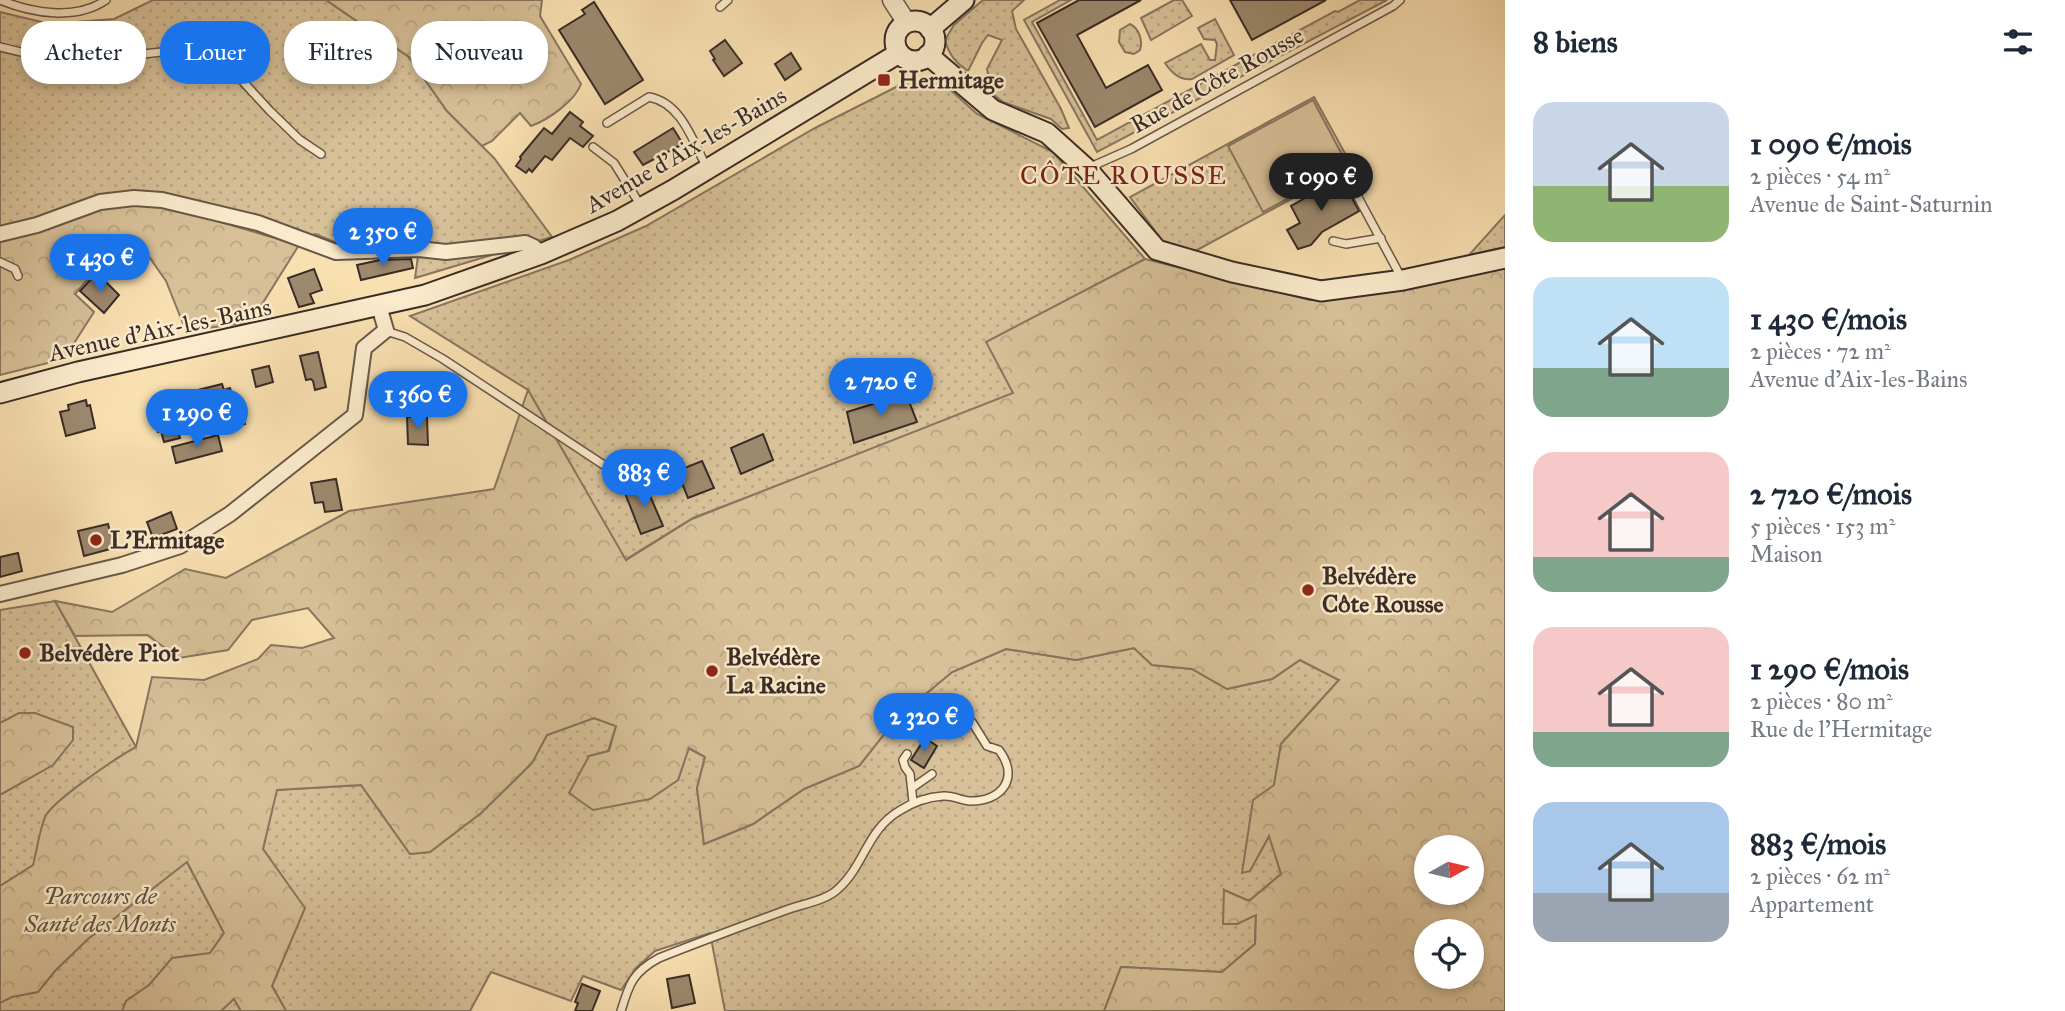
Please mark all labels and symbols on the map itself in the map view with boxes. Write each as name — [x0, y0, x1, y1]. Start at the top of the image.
street label: Rue de Côte Rousse — [1125, 20, 1309, 140]
place label: Hermitage — [898, 65, 1004, 95]
marker: Hermitage — [876, 72, 892, 88]
street label: Avenue d'Aix-les-Bains — [579, 80, 792, 220]
pin: 1 090 € — [1256, 154, 1386, 213]
district label: CÔTE ROUSSE — [1020, 159, 1228, 191]
pin: 2 350 € — [318, 208, 448, 268]
pin: 1 430 € — [35, 234, 165, 294]
street label: Avenue d'Aix-les-Bains — [45, 292, 274, 368]
pin: 2 720 € — [816, 358, 946, 418]
pin: 1 360 € — [353, 372, 483, 431]
pin: 1 290 € — [132, 390, 262, 449]
pin: 883 € — [595, 449, 693, 509]
place label: L'Ermitage — [110, 525, 224, 555]
marker: L'Ermitage — [88, 532, 104, 548]
place label: Belvédère Côte Rousse — [1322, 561, 1444, 619]
marker: Belvédère Côte Rousse — [1300, 582, 1316, 598]
place label: Belvédère Piot — [39, 638, 180, 668]
place label: Belvédère La Racine — [726, 642, 826, 700]
marker: Belvédère Piot — [17, 645, 33, 661]
marker: Belvédère La Racine — [704, 663, 720, 679]
pin: 2 320 € — [859, 694, 989, 753]
north arrow — [1414, 835, 1484, 905]
park label: Parcours de Santé des Monts — [23, 881, 177, 939]

